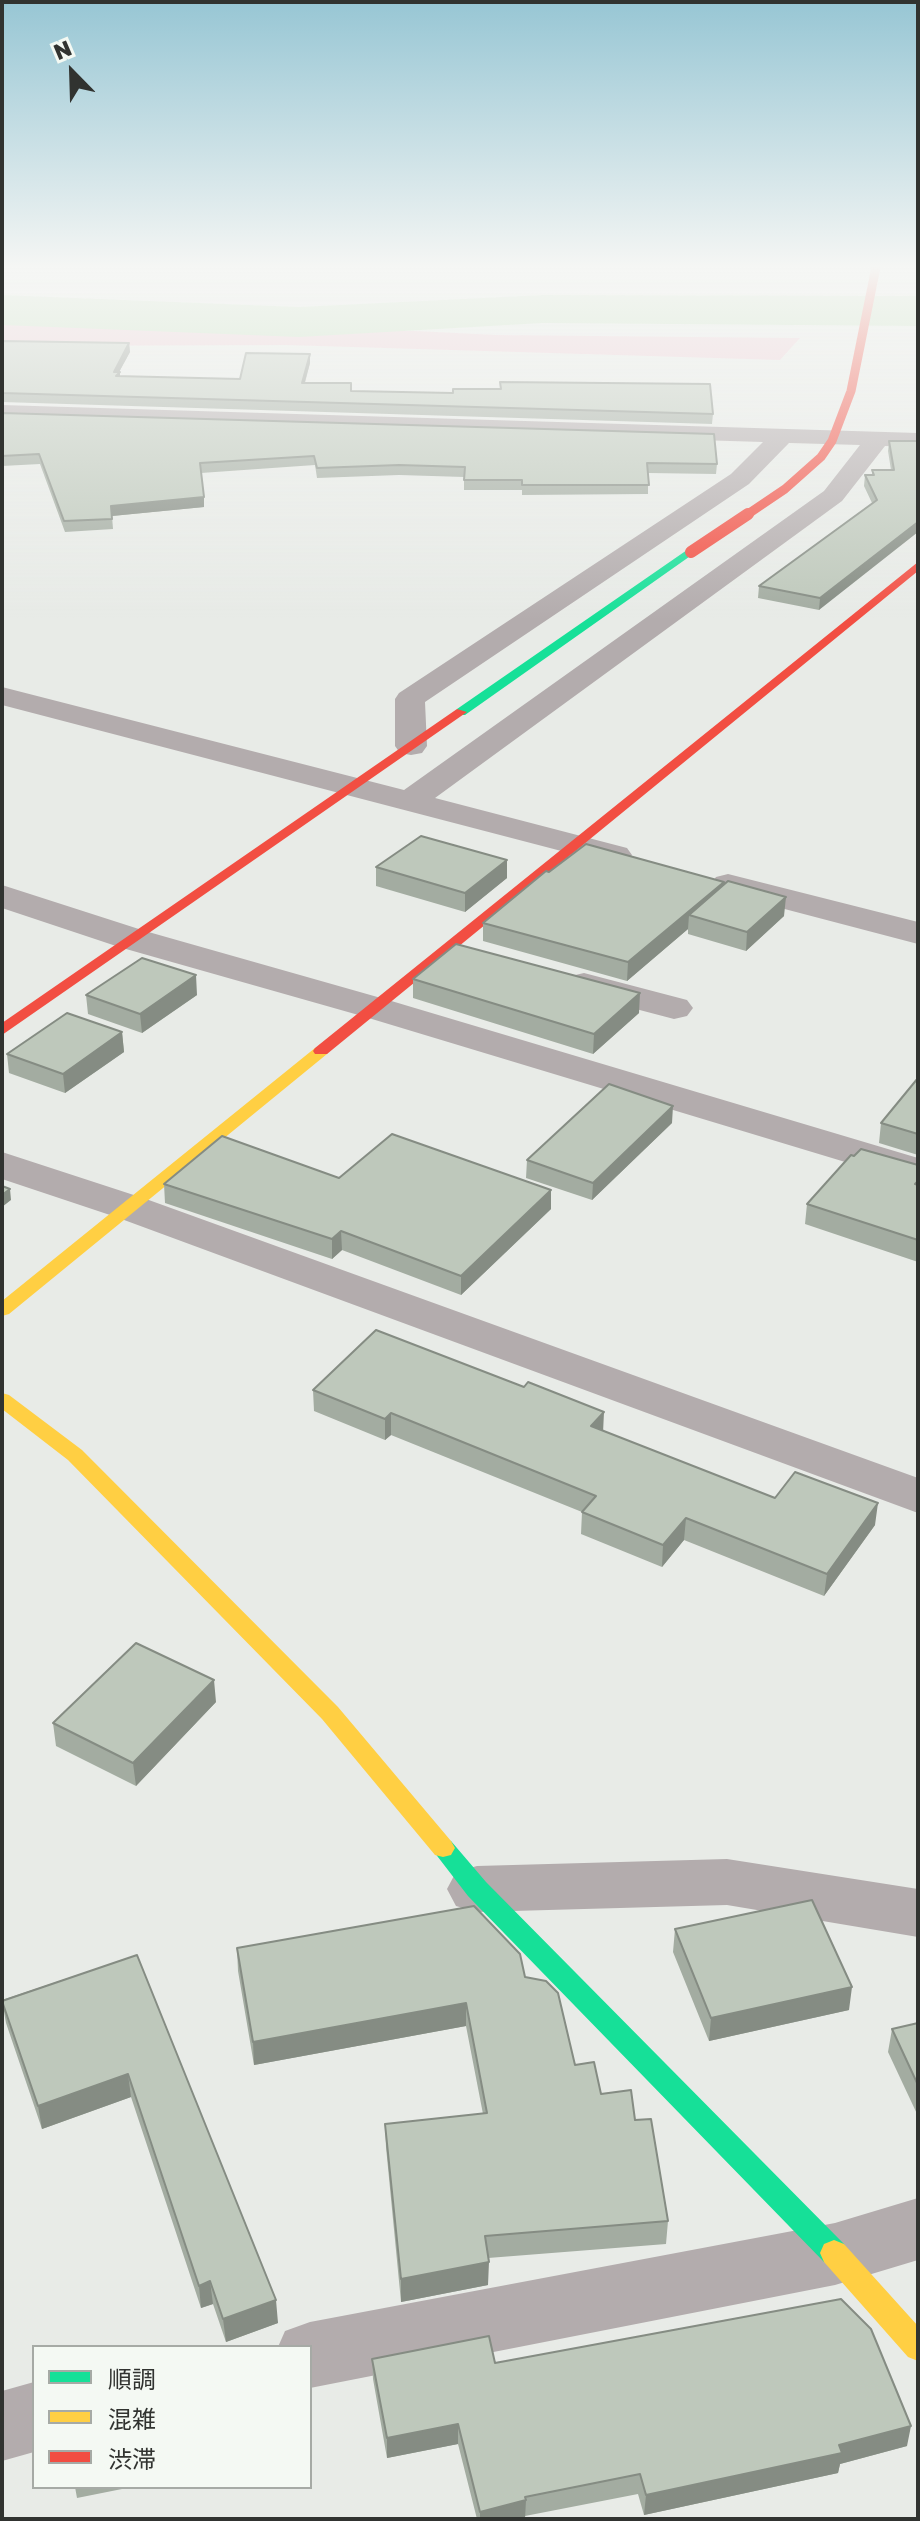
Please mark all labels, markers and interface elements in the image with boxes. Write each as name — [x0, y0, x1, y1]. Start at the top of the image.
north arrow — [32, 32, 112, 112]
text: N — [49, 34, 75, 65]
legend — [32, 2345, 312, 2489]
text: 順調 — [108, 2364, 156, 2393]
text: 混雑 — [108, 2404, 156, 2433]
text: 渋滞 — [108, 2444, 156, 2473]

